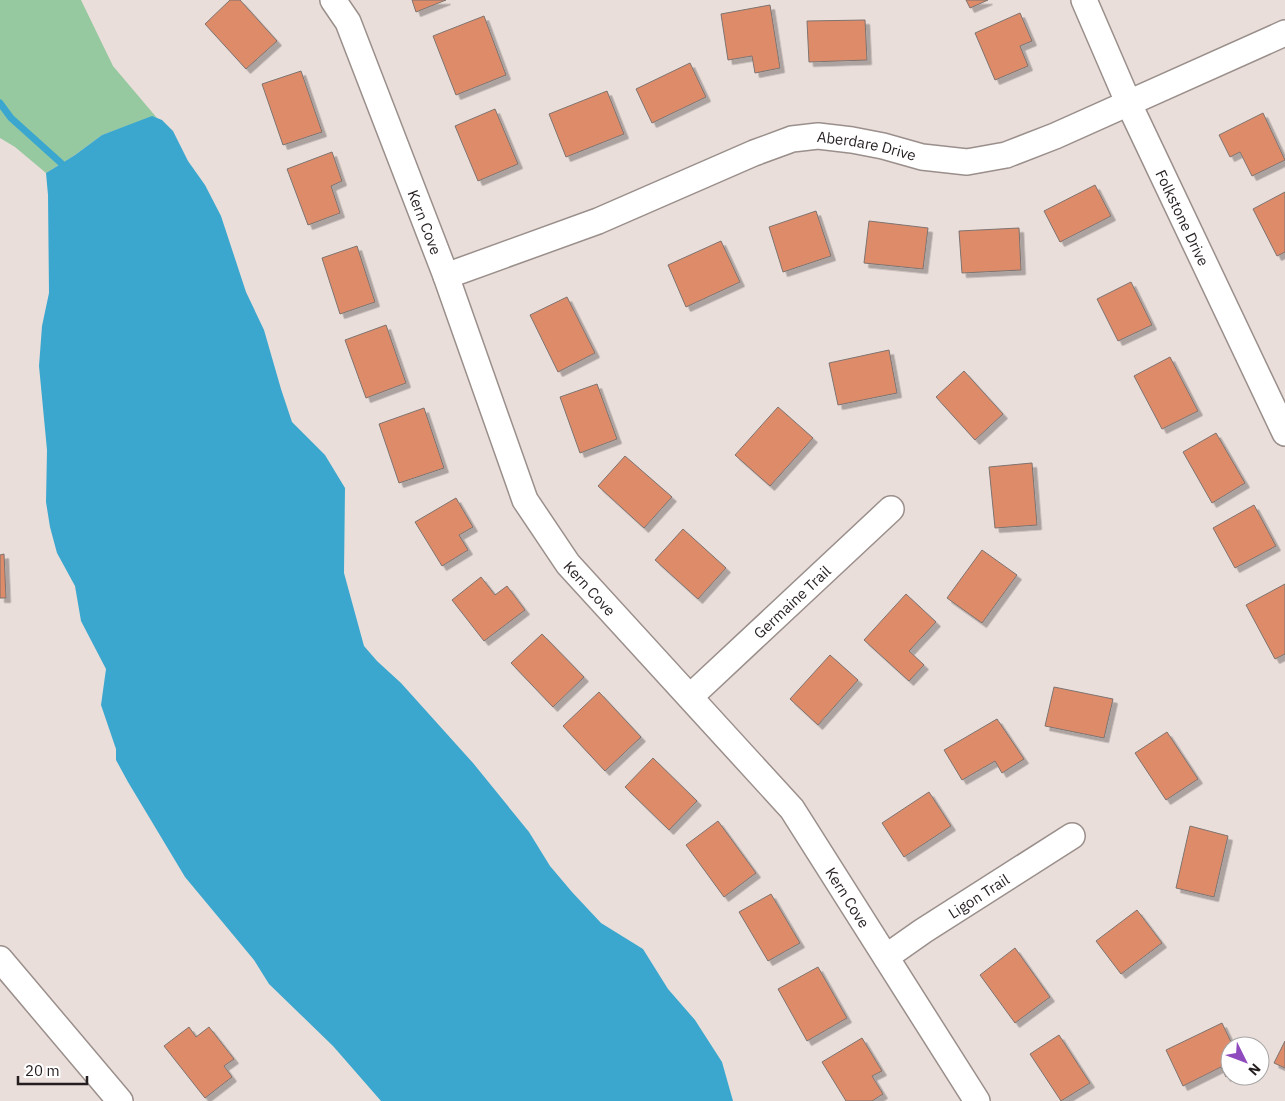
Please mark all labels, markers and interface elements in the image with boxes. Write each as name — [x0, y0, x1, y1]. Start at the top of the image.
street label: Aberdare Drive — [816, 126, 918, 164]
street label: Folkstone Drive — [1152, 166, 1214, 269]
street label: Kern Cove — [404, 187, 446, 257]
street label: Kern Cove — [560, 556, 620, 620]
street label: Germaine Trail — [749, 561, 834, 642]
street label: Kern Cove — [822, 863, 874, 931]
street label: Ligon Trail — [944, 869, 1013, 922]
north arrow — [1220, 1036, 1270, 1086]
scale bar — [18, 1054, 86, 1086]
text: N — [1245, 1060, 1265, 1079]
text: 20 m — [25, 1061, 60, 1080]

